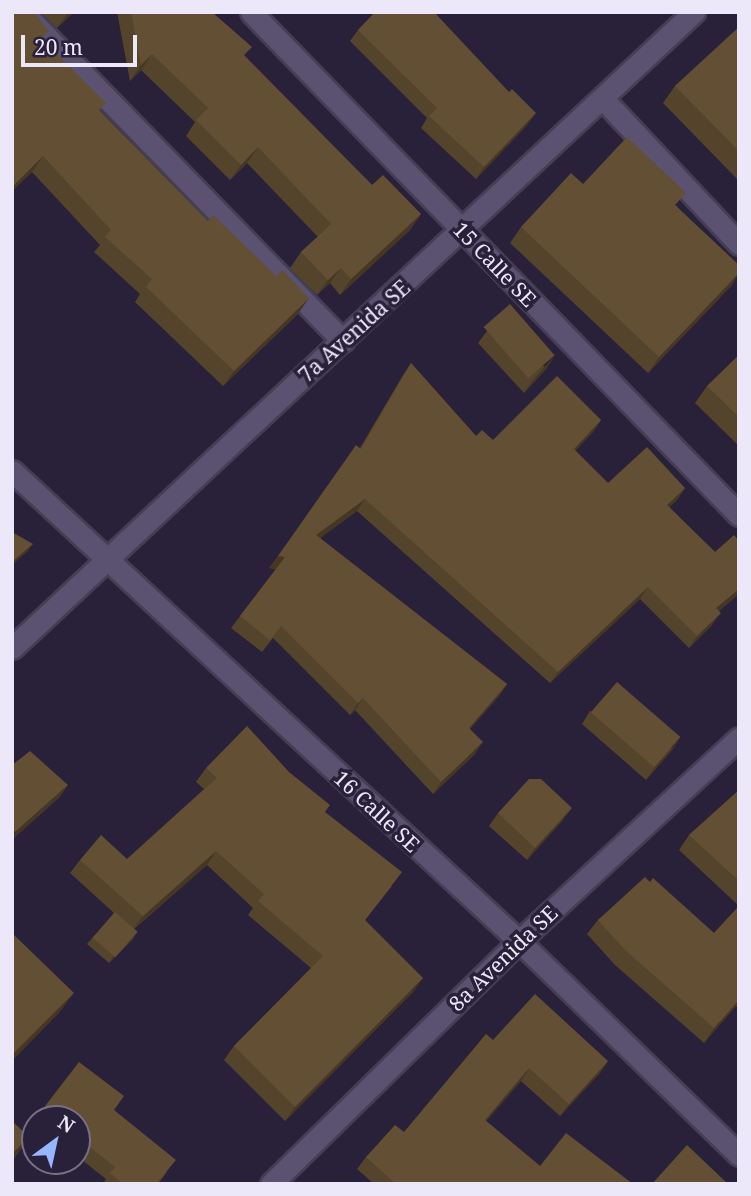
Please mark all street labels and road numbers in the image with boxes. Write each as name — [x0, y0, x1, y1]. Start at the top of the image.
street label: 15 Calle SE — [448, 216, 542, 312]
street label: 7a Avenida SE — [293, 274, 415, 388]
street label: 16 Calle SE — [329, 765, 425, 857]
street label: 8a Avenida SE — [444, 900, 562, 1016]

